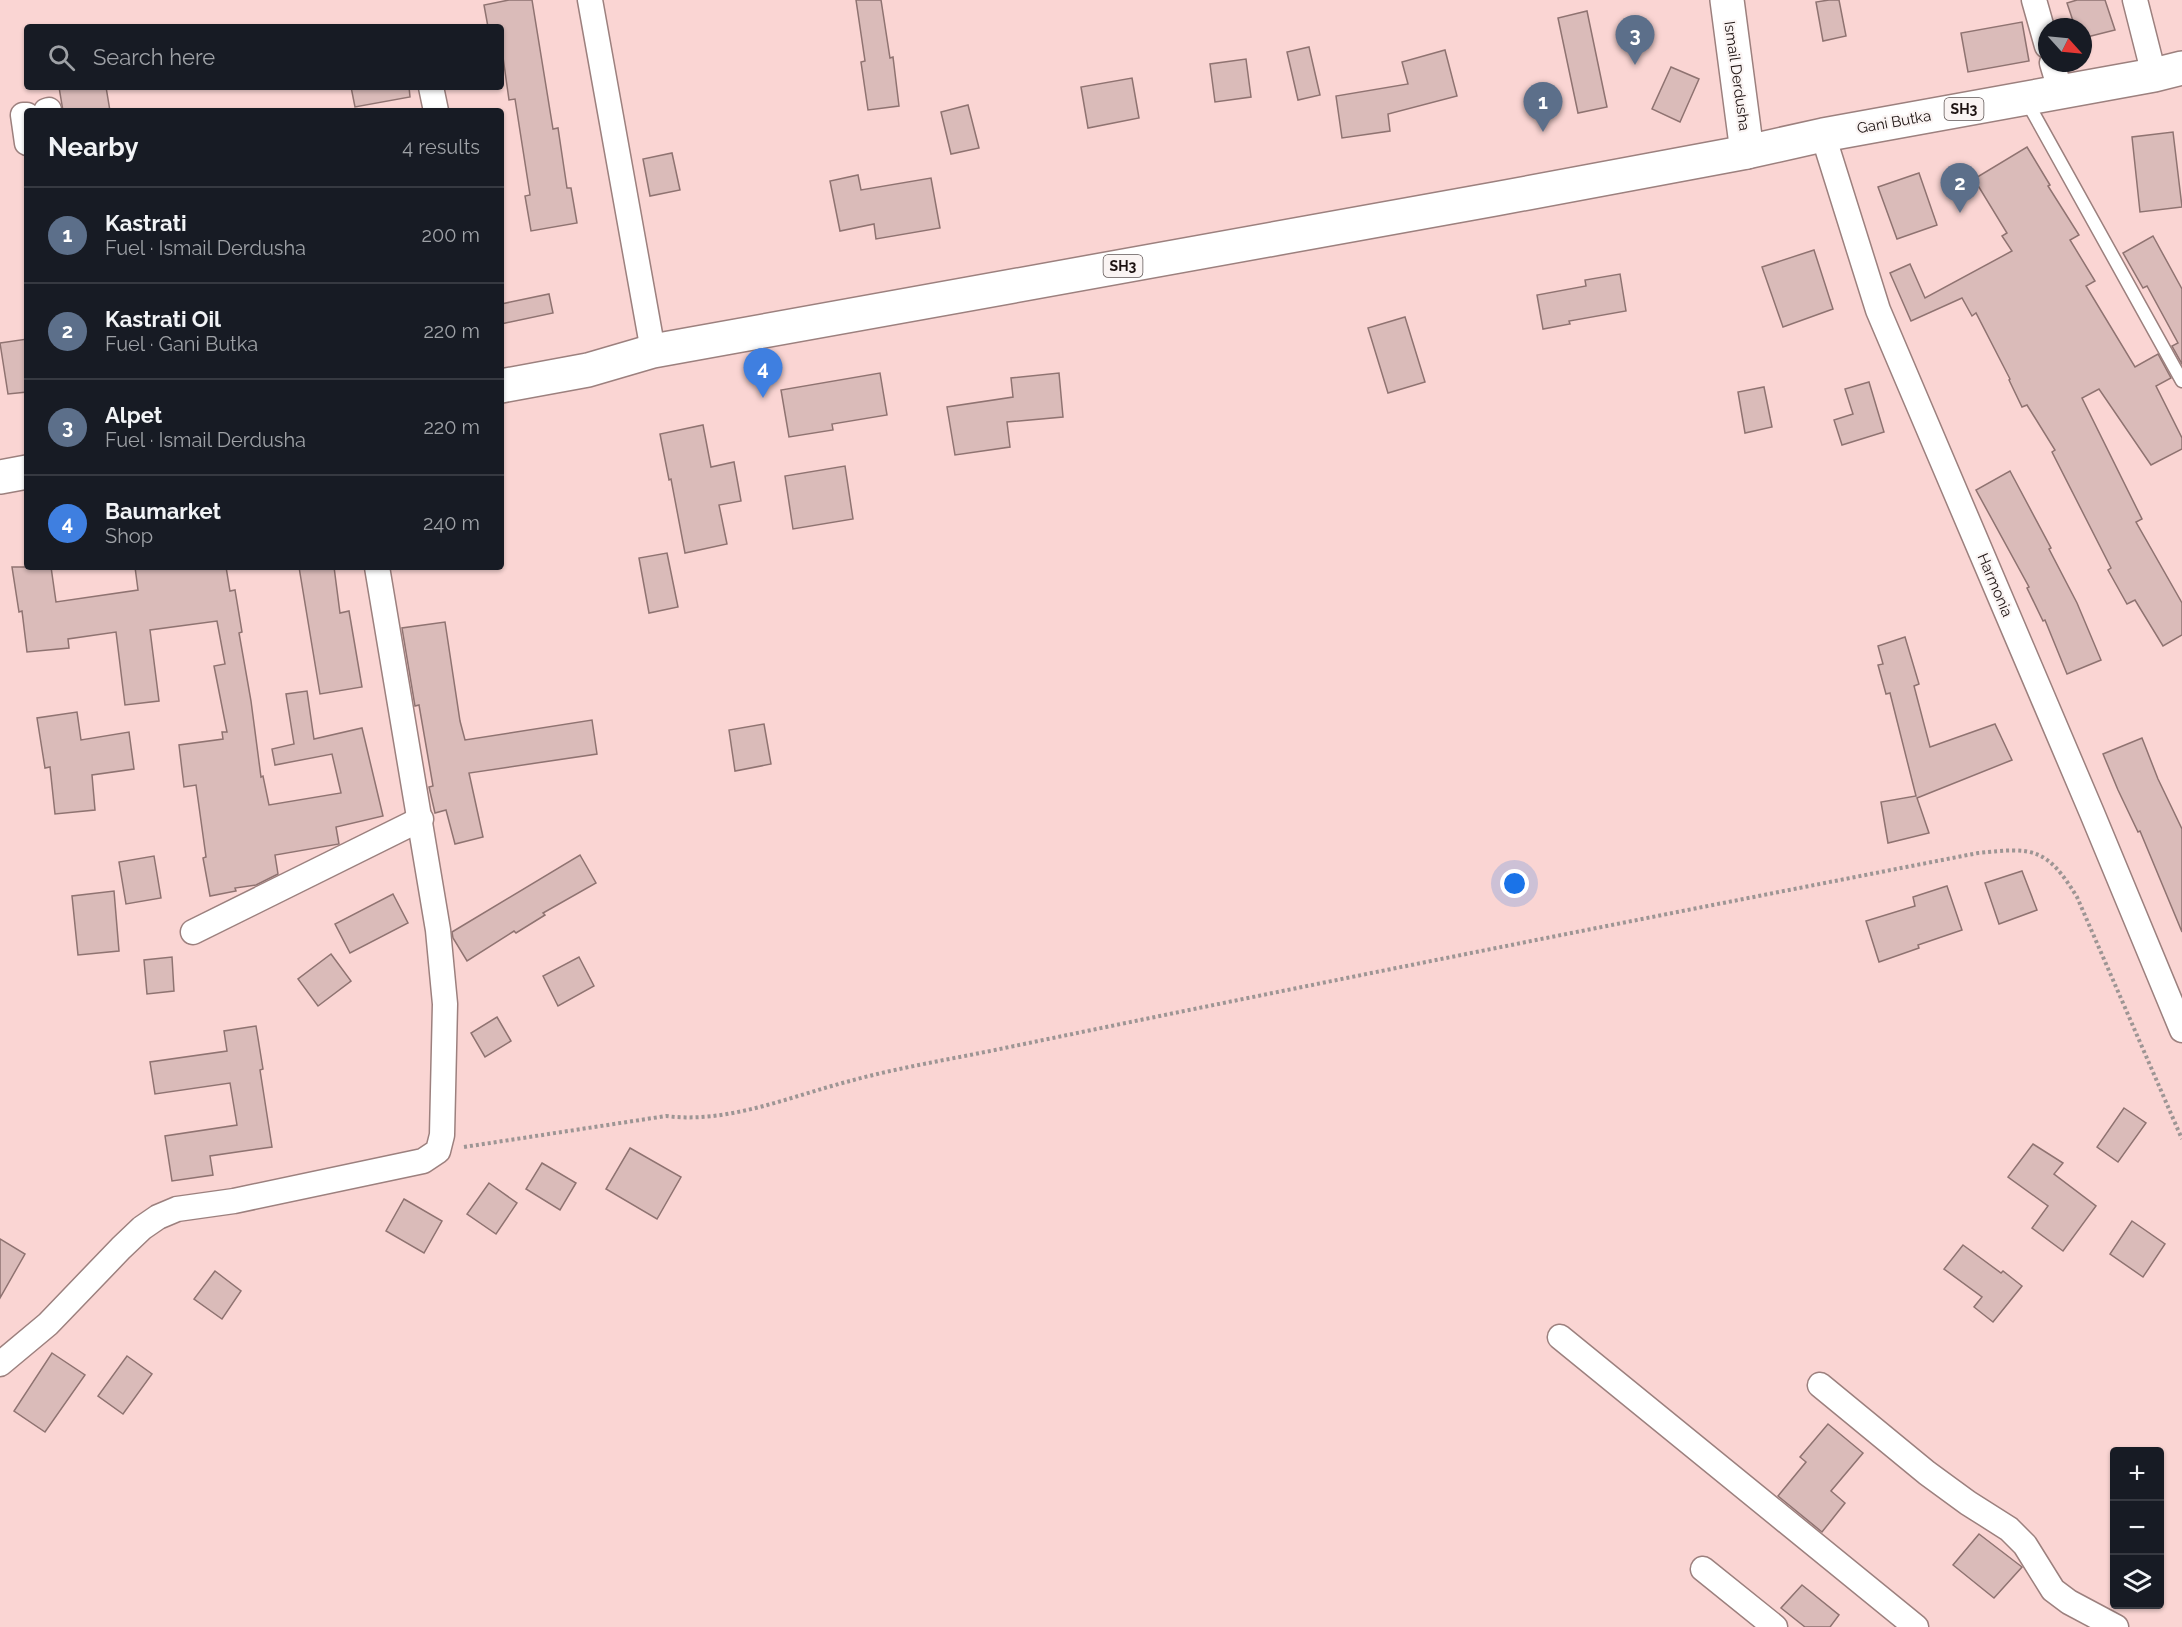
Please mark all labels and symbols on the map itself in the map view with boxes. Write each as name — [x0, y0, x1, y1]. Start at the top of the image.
pin: 3 — [1616, 16, 1654, 65]
north arrow — [2038, 18, 2092, 72]
street label: Ismail Derdusha — [1720, 20, 1754, 132]
pin: 1 — [1524, 82, 1562, 132]
road number: SH3 — [1944, 98, 1984, 120]
street label: Gani Butka — [1856, 107, 1932, 137]
pin: 2 — [1940, 164, 1980, 213]
road number: SH3 — [1104, 255, 1142, 277]
pin: 4 — [744, 348, 783, 398]
street label: Harmonia — [1974, 550, 2016, 620]
your location — [1500, 869, 1529, 898]

